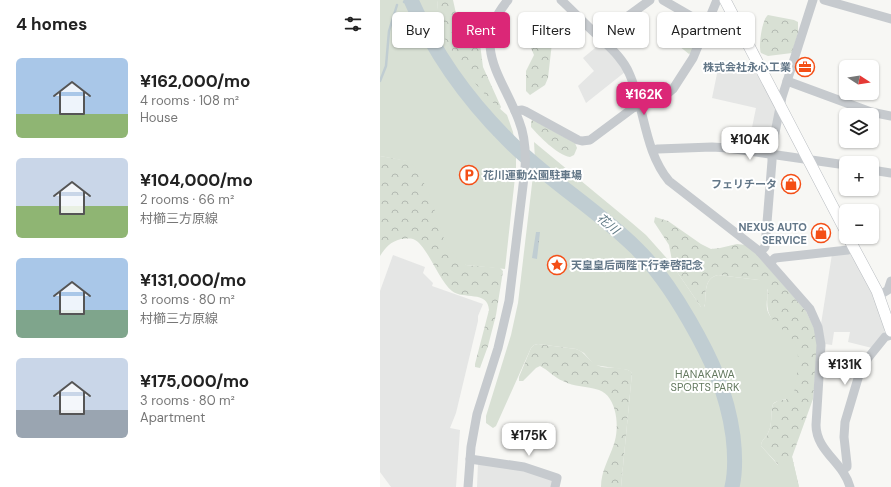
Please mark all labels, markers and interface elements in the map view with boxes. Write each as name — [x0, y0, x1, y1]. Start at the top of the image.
chip: Buy — [392, 12, 444, 48]
chip: Rent — [452, 12, 510, 48]
chip: Filters — [518, 12, 585, 48]
chip: New — [593, 12, 649, 48]
chip: Apartment — [657, 12, 755, 48]
text: 4 homes — [16, 13, 87, 35]
icon: filters — [342, 13, 364, 35]
office icon: 株式会社永心工業 — [794, 56, 816, 78]
place label: 株式会社永心工業 — [703, 60, 791, 74]
north arrow — [839, 60, 879, 100]
map controls — [839, 60, 879, 244]
text: ¥162,000/mo — [140, 70, 250, 92]
icon: home — [48, 74, 96, 122]
pin: ¥162K — [616, 82, 672, 116]
text: ¥162K — [625, 86, 663, 103]
text: 4 rooms · 108 m² — [140, 92, 239, 109]
button: layers — [839, 108, 879, 148]
text: House — [140, 109, 178, 126]
pin: ¥104K — [722, 127, 778, 161]
text: ¥104K — [730, 131, 770, 148]
button: + — [839, 156, 879, 196]
parking icon: 花川運動公園駐車場 — [458, 164, 480, 186]
place label: 花川運動公園駐車場 — [483, 168, 582, 182]
text: ¥104,000/mo — [140, 169, 253, 191]
shop icon: フェリチータ — [780, 173, 802, 195]
icon: home — [48, 174, 96, 222]
place label: フェリチータ — [711, 177, 777, 191]
text: 2 rooms · 66 m² — [140, 191, 234, 208]
button: − — [839, 204, 879, 244]
text: 村櫛三方原線 — [140, 210, 218, 227]
water label: 花川 — [594, 210, 624, 239]
place label: NEXUS AUTO SERVICE — [738, 220, 807, 247]
shop icon: NEXUS AUTO SERVICE — [810, 222, 832, 244]
place icon: 天皇皇后両陛下行幸啓記念 — [546, 254, 568, 276]
place label: 天皇皇后両陛下行幸啓記念 — [571, 258, 703, 272]
text: ¥131,000/mo — [140, 269, 246, 291]
icon: home — [48, 274, 96, 322]
text: 3 rooms · 80 m² — [140, 291, 235, 308]
text: 村櫛三方原線 — [140, 310, 218, 327]
pin: ¥131K — [817, 352, 873, 386]
text: ¥131K — [828, 356, 862, 373]
park label: HANAKAWA SPORTS PARK — [671, 367, 740, 394]
text: ¥175,000/mo — [140, 370, 249, 392]
icon: home — [48, 374, 96, 422]
text: 3 rooms · 80 m² — [140, 392, 235, 409]
text: Apartment — [140, 409, 205, 426]
pin: ¥175K — [501, 423, 557, 457]
text: ¥175K — [511, 427, 547, 444]

